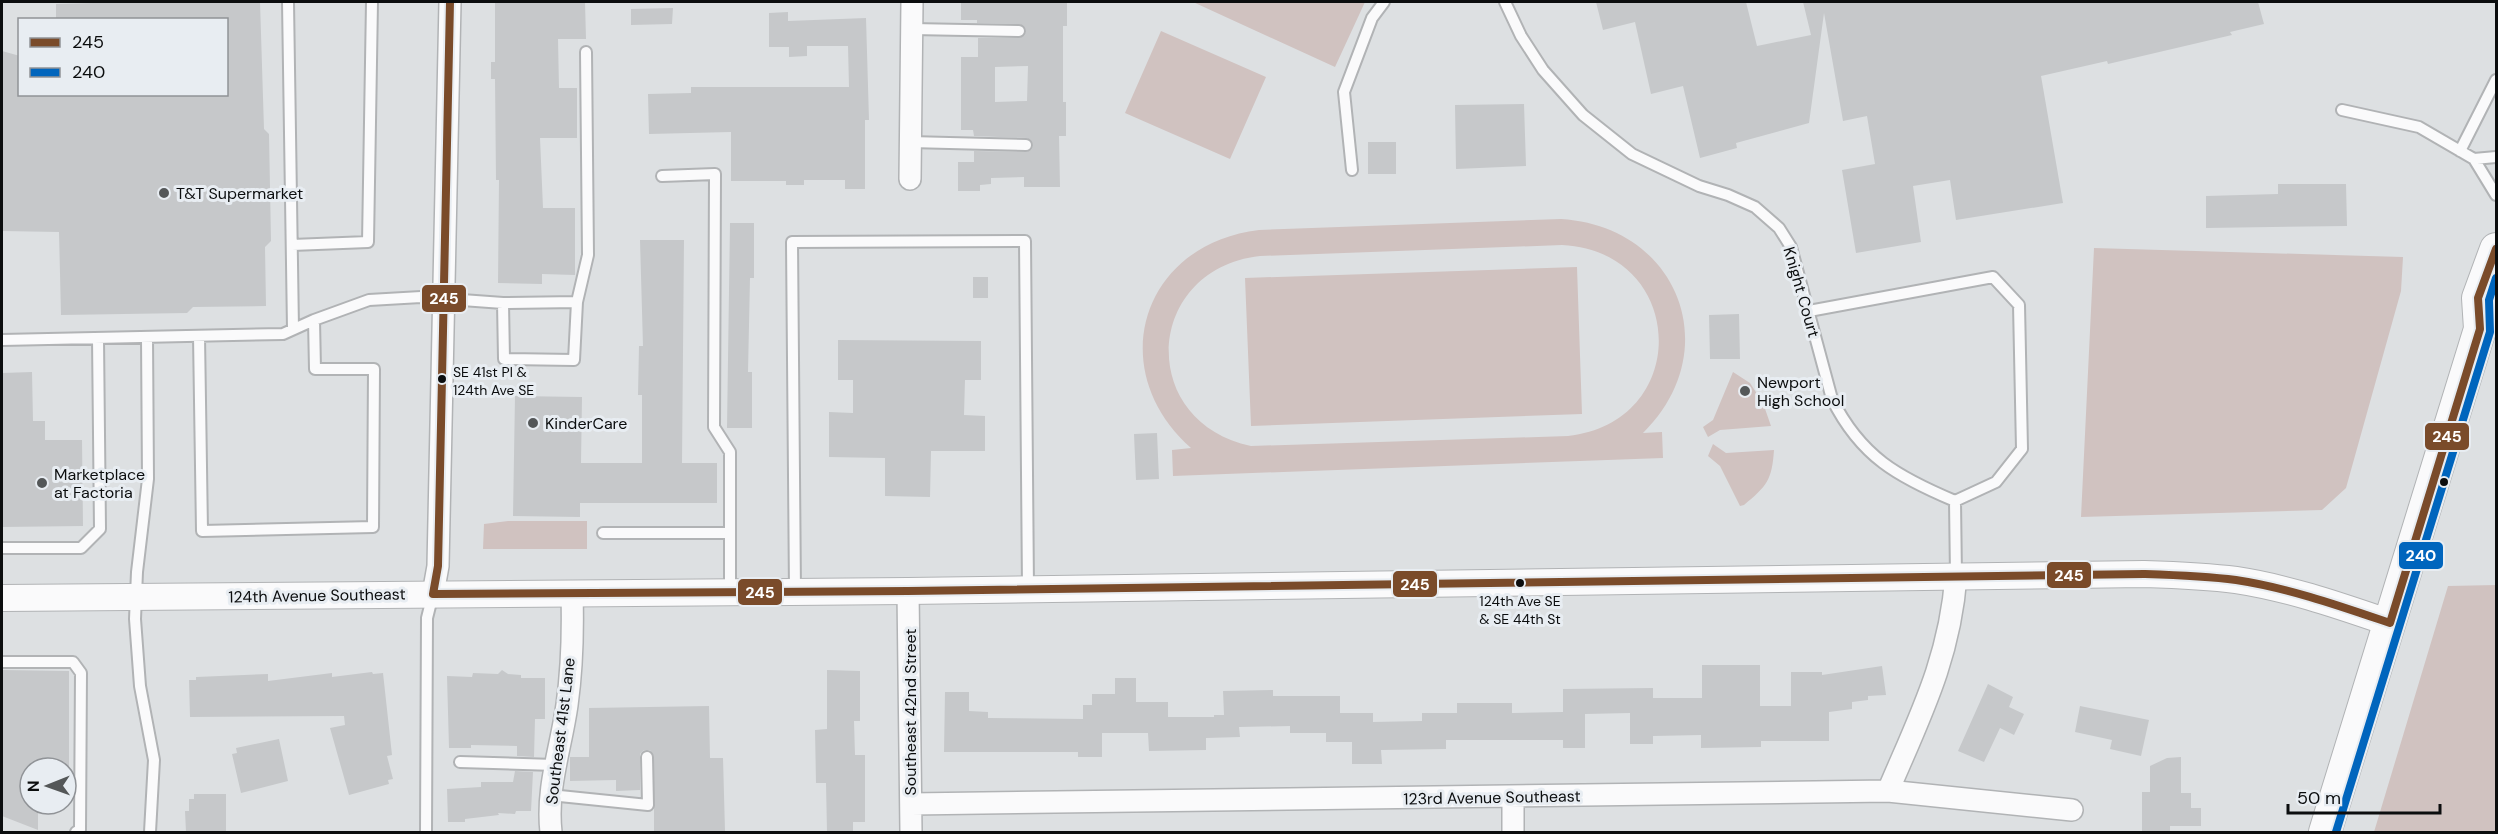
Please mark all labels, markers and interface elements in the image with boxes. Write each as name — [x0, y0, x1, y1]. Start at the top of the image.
legend — [18, 18, 228, 96]
text: 245 — [72, 30, 104, 54]
text: 240 — [72, 60, 105, 84]
place label: T&T Supermarket — [176, 183, 303, 204]
marker: T&T Supermarket — [157, 186, 171, 200]
street label: Knight Court — [1779, 244, 1824, 340]
line badge: 245 — [421, 284, 467, 313]
text: 245 — [429, 288, 459, 309]
place label: SE 41st Pl & 124th Ave SE — [453, 363, 534, 399]
place label: Newport High School — [1757, 372, 1844, 411]
marker: SE 41st Pl & 124th Ave SE — [436, 373, 448, 385]
marker: Newport High School — [1738, 384, 1752, 398]
place label: KinderCare — [545, 413, 627, 434]
marker: KinderCare — [526, 416, 540, 430]
line badge: 245 — [2424, 422, 2470, 451]
text: 245 — [2432, 426, 2462, 447]
place label: Marketplace at Factoria — [54, 464, 145, 503]
marker: Marketplace at Factoria — [35, 476, 49, 490]
unlabelled marker — [2438, 476, 2450, 488]
line badge: 240 — [2398, 541, 2444, 570]
text: 240 — [2406, 545, 2436, 566]
line badge: 245 — [2046, 561, 2092, 589]
text: 245 — [2054, 565, 2084, 586]
line badge: 245 — [1392, 570, 1438, 598]
text: 245 — [1400, 574, 1430, 595]
marker: 124th Ave SE & SE 44th St — [1514, 577, 1526, 589]
line badge: 245 — [737, 578, 783, 606]
text: 245 — [745, 582, 775, 603]
street label: 124th Avenue Southeast — [228, 583, 406, 608]
place label: 124th Ave SE & SE 44th St — [1479, 592, 1561, 628]
street label: Southeast 42nd Street — [900, 628, 921, 796]
street label: Southeast 41st Lane — [541, 656, 580, 806]
north arrow — [18, 756, 78, 816]
scale bar — [2288, 777, 2440, 815]
text: N — [23, 780, 44, 792]
street label: 123rd Avenue Southeast — [1403, 785, 1581, 810]
text: 50 m — [2297, 786, 2341, 810]

